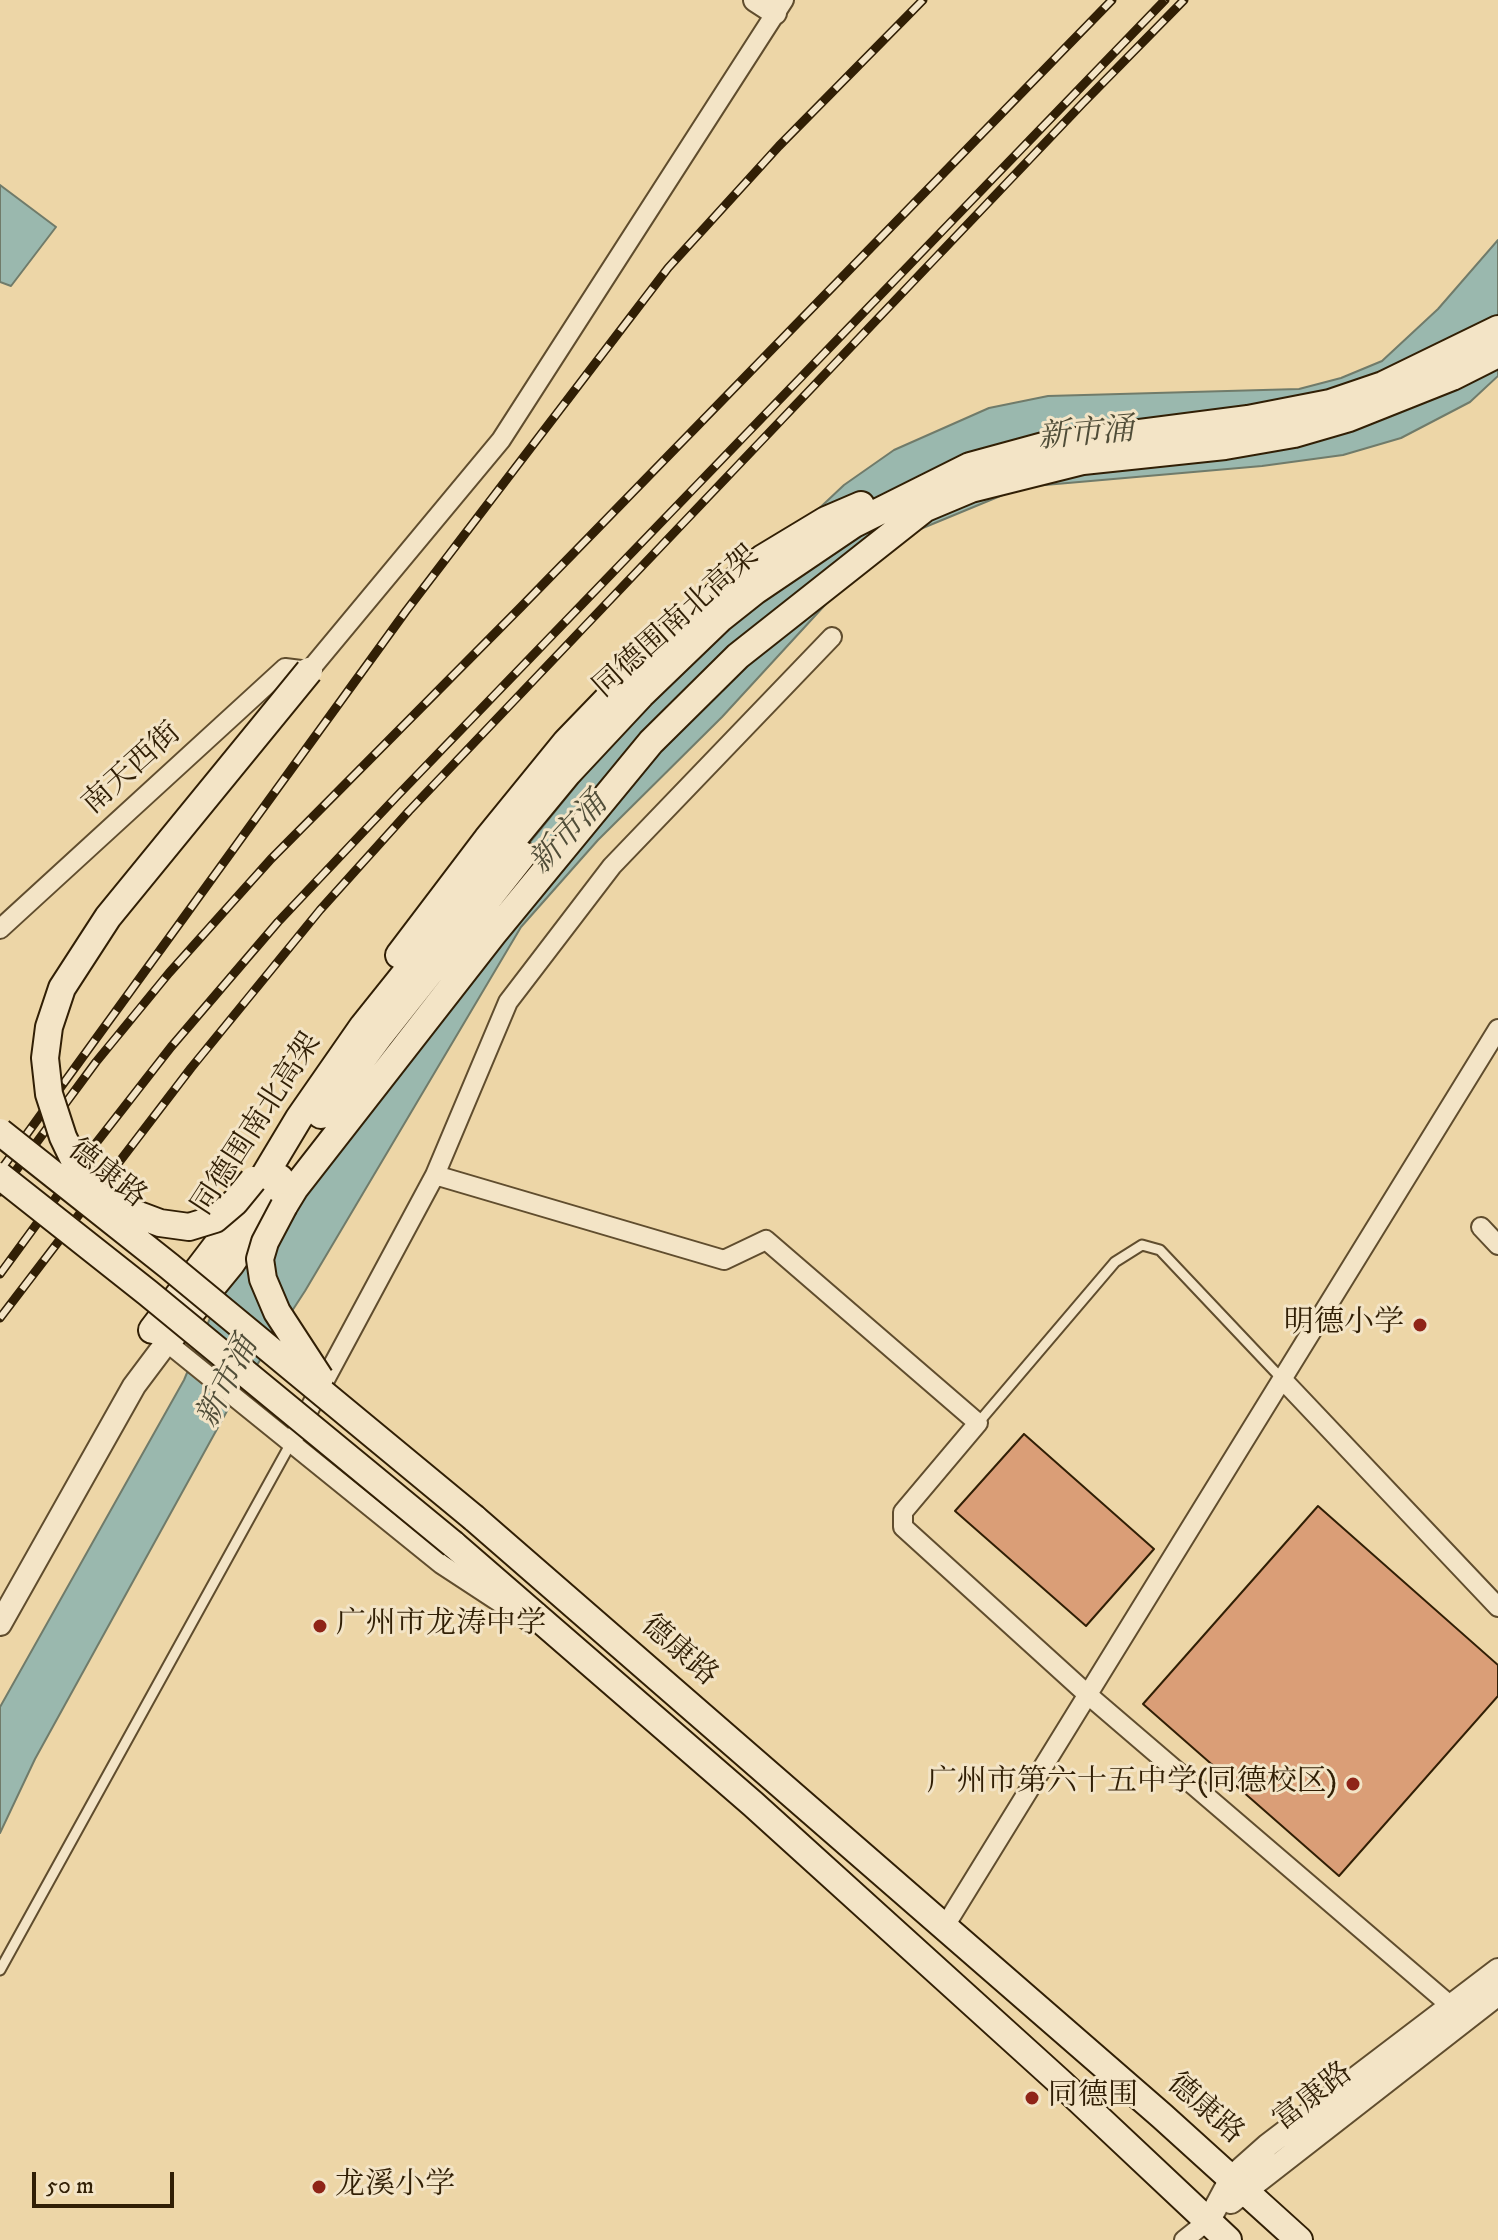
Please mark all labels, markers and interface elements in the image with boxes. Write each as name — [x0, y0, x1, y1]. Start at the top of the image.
water label: 新市涌 — [1037, 413, 1135, 459]
street label: 同德围南北高架 — [587, 539, 767, 707]
street label: 南天西街 — [76, 716, 190, 824]
water label: 新市涌 — [523, 787, 617, 883]
street label: 同德围南北高架 — [186, 1027, 330, 1223]
street label: 德康路 — [59, 1133, 153, 1217]
place label: 明德小学 — [1284, 1307, 1404, 1343]
marker: 明德小学 — [1411, 1316, 1429, 1334]
water label: 新市涌 — [190, 1332, 268, 1434]
place label: 广州市龙涛中学 — [336, 1608, 546, 1644]
street label: 德康路 — [632, 1609, 724, 1695]
marker: 广州市龙涛中学 — [311, 1617, 329, 1635]
place label: 广州市第六十五中学(同德校区) — [927, 1766, 1337, 1802]
marker: 广州市第六十五中学(同德校区) — [1344, 1775, 1362, 1793]
street label: 富康路 — [1267, 2056, 1361, 2140]
street label: 德康路 — [1158, 2067, 1250, 2153]
place label: 同德围 — [1048, 2080, 1138, 2116]
marker: 同德围 — [1023, 2089, 1041, 2107]
scale bar — [36, 2156, 178, 2206]
place label: 龙溪小学 — [335, 2169, 455, 2205]
text: 50 m — [46, 2171, 94, 2201]
marker: 龙溪小学 — [310, 2178, 328, 2196]

